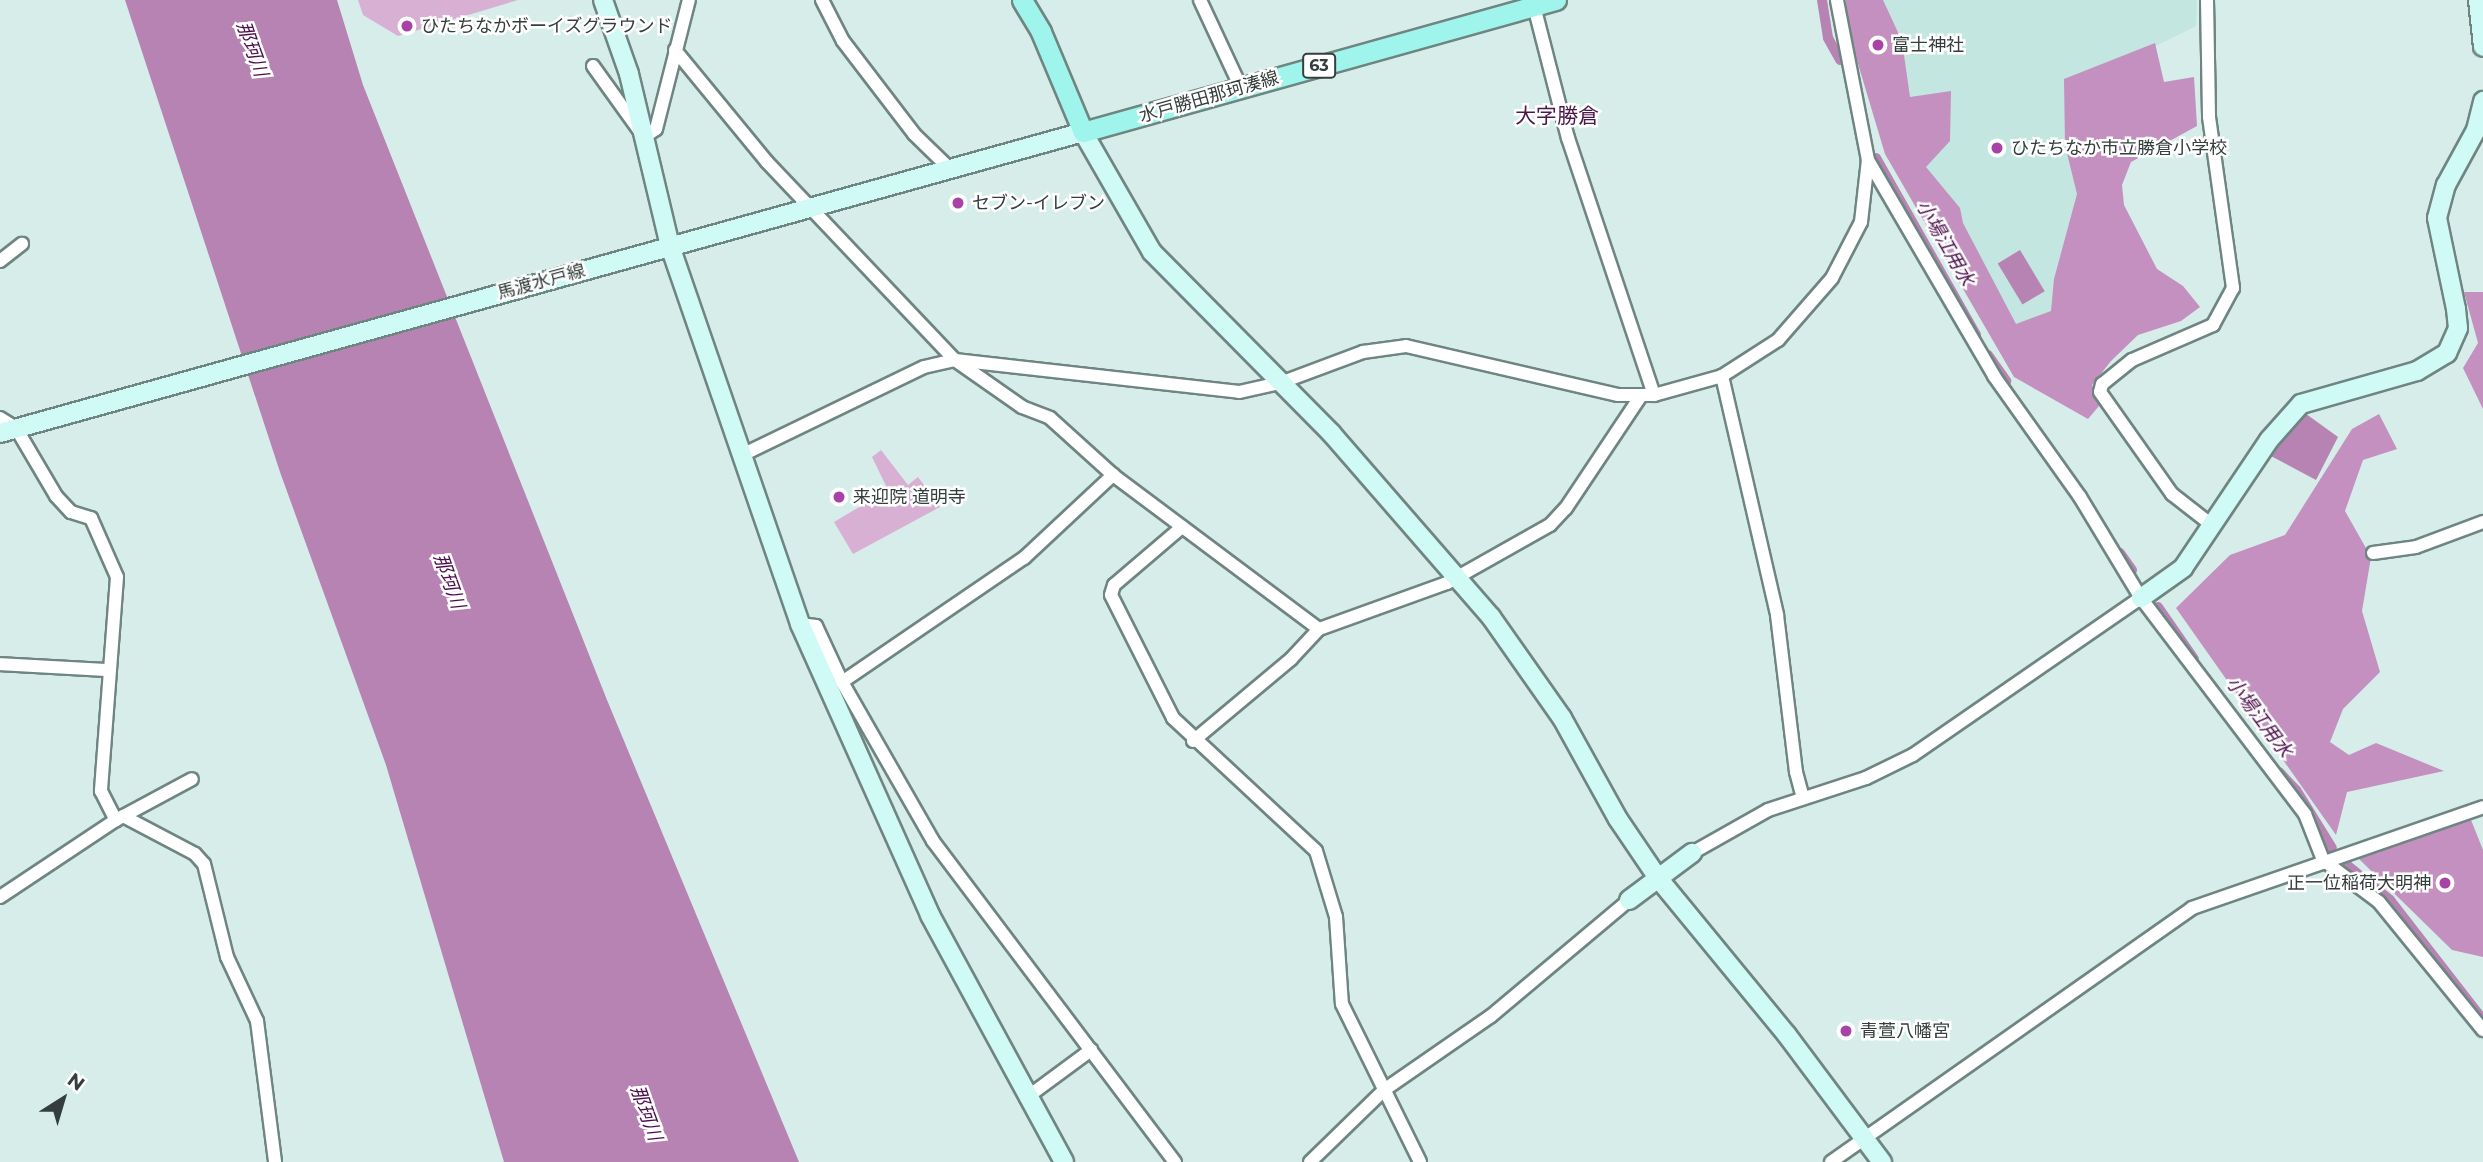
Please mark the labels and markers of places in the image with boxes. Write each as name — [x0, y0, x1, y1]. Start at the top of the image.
place label: ひたちなかボーイズグラウンド — [421, 15, 673, 37]
marker: ひたちなかボーイズグラウンド — [399, 18, 415, 34]
place label: 富士神社 — [1892, 34, 1964, 56]
marker: 富士神社 — [1870, 37, 1886, 53]
place label: ひたちなか市立勝倉小学校 — [2011, 137, 2227, 159]
marker: ひたちなか市立勝倉小学校 — [1989, 140, 2005, 156]
place label: セブン-イレブン — [972, 192, 1105, 214]
marker: セブン-イレブン — [950, 195, 966, 211]
place label: 来迎院 道明寺 — [853, 486, 966, 508]
marker: 来迎院 道明寺 — [831, 489, 847, 505]
place label: 正一位稲荷大明神 — [2287, 872, 2431, 894]
marker: 正一位稲荷大明神 — [2437, 875, 2453, 891]
place label: 青萱八幡宮 — [1860, 1020, 1950, 1042]
marker: 青萱八幡宮 — [1838, 1023, 1854, 1039]

